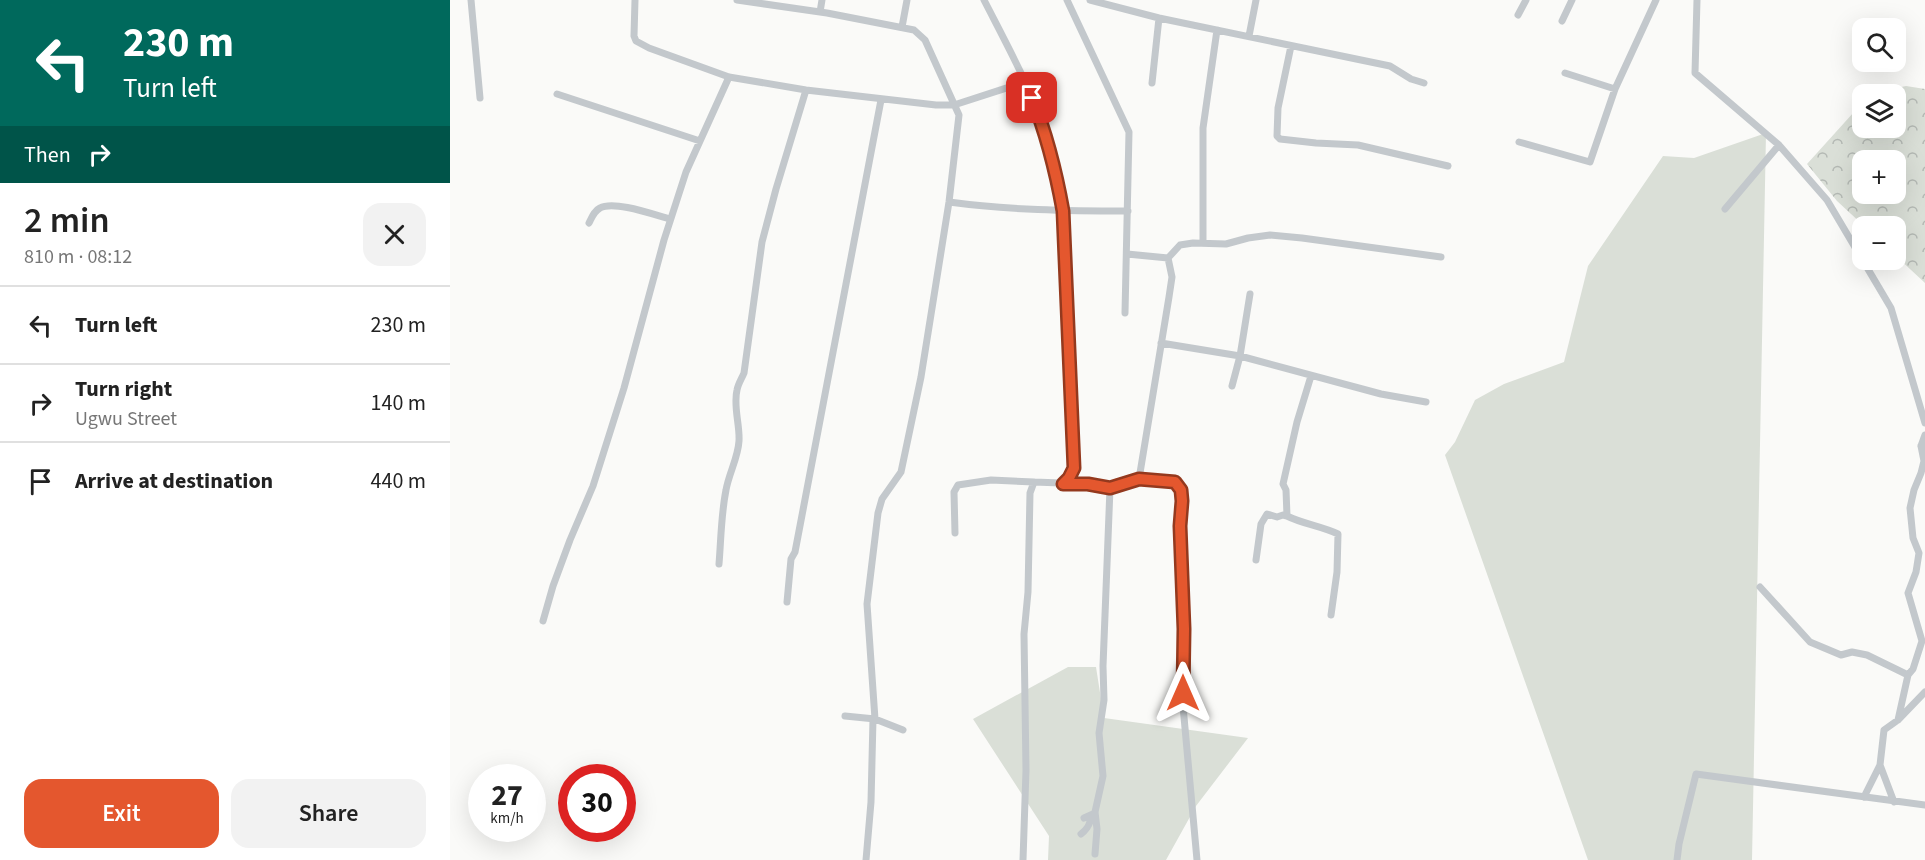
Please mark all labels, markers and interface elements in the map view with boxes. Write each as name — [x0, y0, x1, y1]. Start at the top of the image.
text: 230 m — [123, 13, 234, 73]
map controls — [1852, 18, 1906, 270]
button: search — [1852, 18, 1906, 72]
icon: left — [24, 24, 102, 102]
text: Turn left — [123, 69, 217, 108]
pin — [1006, 72, 1057, 123]
icon: arrive — [1015, 81, 1048, 114]
button: layers — [1852, 84, 1906, 138]
icon: right — [83, 138, 116, 171]
text: Then — [24, 139, 71, 171]
button: + — [1852, 150, 1906, 204]
text: 2 min — [24, 195, 110, 246]
button: close — [363, 203, 426, 266]
button: − — [1852, 216, 1906, 270]
text: 810 m · 08:12 — [24, 243, 132, 271]
icon: left — [24, 309, 57, 342]
text: Turn left — [75, 309, 157, 341]
text: 230 m — [371, 309, 426, 341]
text: Turn right — [75, 373, 172, 405]
icon: right — [24, 387, 57, 420]
text: 140 m — [371, 387, 426, 419]
text: Ugwu Street — [75, 405, 177, 433]
icon: arrive — [24, 465, 57, 498]
text: Arrive at destination — [75, 465, 273, 497]
text: 440 m — [371, 465, 426, 497]
position arrow — [1151, 661, 1215, 725]
speed limit sign: 30 — [558, 764, 636, 842]
text: 27 — [491, 774, 523, 817]
button: Exit — [24, 779, 219, 848]
button: Share — [231, 779, 426, 848]
text: km/h — [490, 808, 524, 829]

